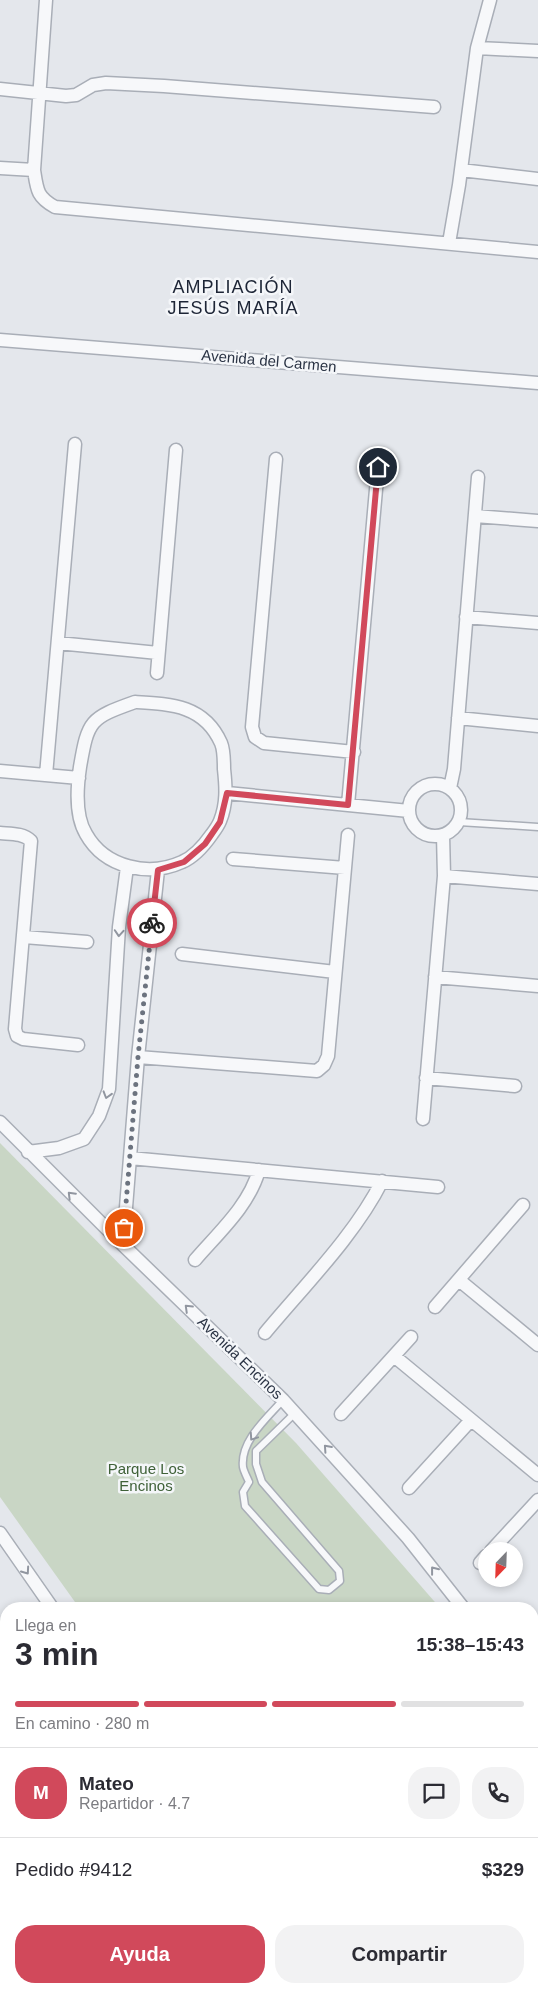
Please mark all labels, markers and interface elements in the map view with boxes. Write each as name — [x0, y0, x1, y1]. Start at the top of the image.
district label: AMPLIACIÓN JESÚS MARÍA — [167, 276, 299, 318]
street label: Avenida del Carmen — [201, 346, 337, 375]
pin — [357, 446, 399, 488]
icon: home — [364, 453, 392, 481]
courier — [127, 898, 177, 948]
icon: bike — [138, 909, 166, 937]
one-way arrow — [113, 929, 124, 937]
one-way arrow — [102, 1090, 112, 1098]
one-way arrow — [68, 1191, 77, 1200]
pin — [103, 1207, 145, 1249]
icon: bag — [110, 1214, 138, 1242]
one-way arrow — [184, 1305, 193, 1314]
street label: Avenida Encinos — [194, 1313, 286, 1402]
one-way arrow — [249, 1432, 259, 1441]
one-way arrow — [324, 1445, 333, 1454]
park label: Parque Los Encinos — [108, 1460, 184, 1494]
north arrow — [478, 1542, 522, 1588]
map controls — [478, 1542, 523, 1587]
one-way arrow — [20, 1565, 29, 1575]
one-way arrow — [431, 1566, 440, 1576]
text: Llega en — [15, 1617, 76, 1634]
text: 15:38–15:43 — [416, 1634, 524, 1655]
text: 3 min — [15, 1636, 99, 1672]
text: En camino · 280 m — [15, 1715, 149, 1732]
button: chat — [408, 1767, 460, 1819]
button: phone — [472, 1767, 524, 1819]
text: Mateo — [79, 1773, 134, 1794]
text: M — [33, 1782, 49, 1803]
text: Repartidor · 4.7 — [79, 1795, 190, 1812]
text: Pedido #9412 — [15, 1859, 132, 1880]
text: $329 — [482, 1859, 524, 1880]
button: Ayuda — [15, 1925, 265, 1983]
button: Compartir — [275, 1925, 524, 1983]

